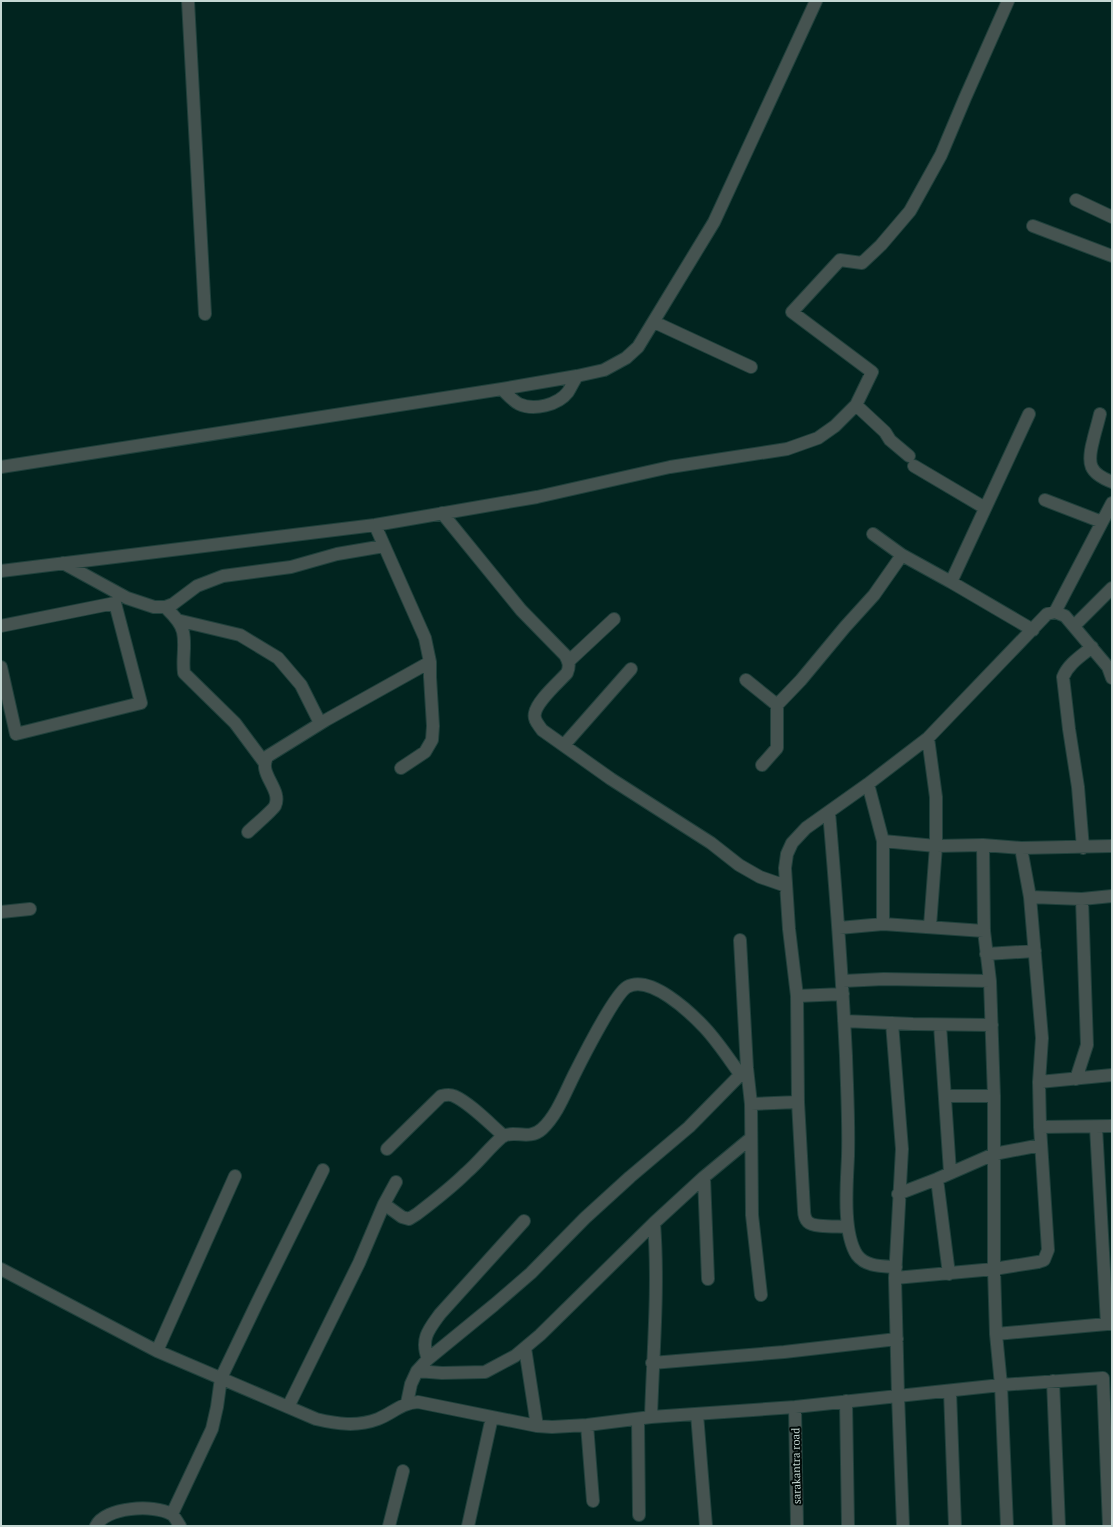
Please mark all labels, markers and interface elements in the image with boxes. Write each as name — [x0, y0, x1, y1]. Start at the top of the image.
street label: sarakantra road — [788, 1428, 804, 1504]

